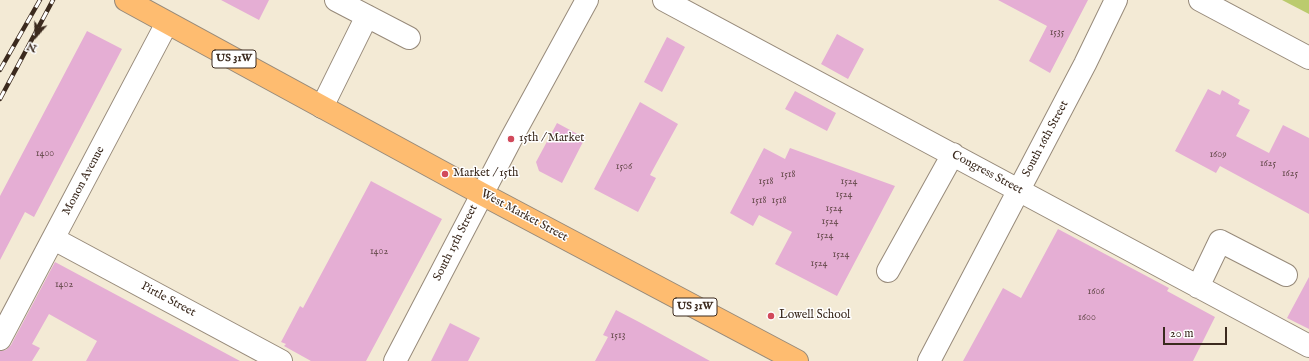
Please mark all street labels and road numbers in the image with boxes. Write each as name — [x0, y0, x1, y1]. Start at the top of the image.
road number: US 31W — [212, 50, 256, 68]
street label: South 16th Street — [1020, 98, 1072, 180]
street label: Monon Avenue — [60, 144, 108, 218]
street label: Congress Street — [949, 148, 1025, 198]
street label: West Market Street — [478, 187, 570, 245]
street label: South 15th Street — [431, 202, 481, 284]
street label: Pirtle Street — [138, 280, 198, 320]
road number: US 31W — [673, 298, 717, 316]

